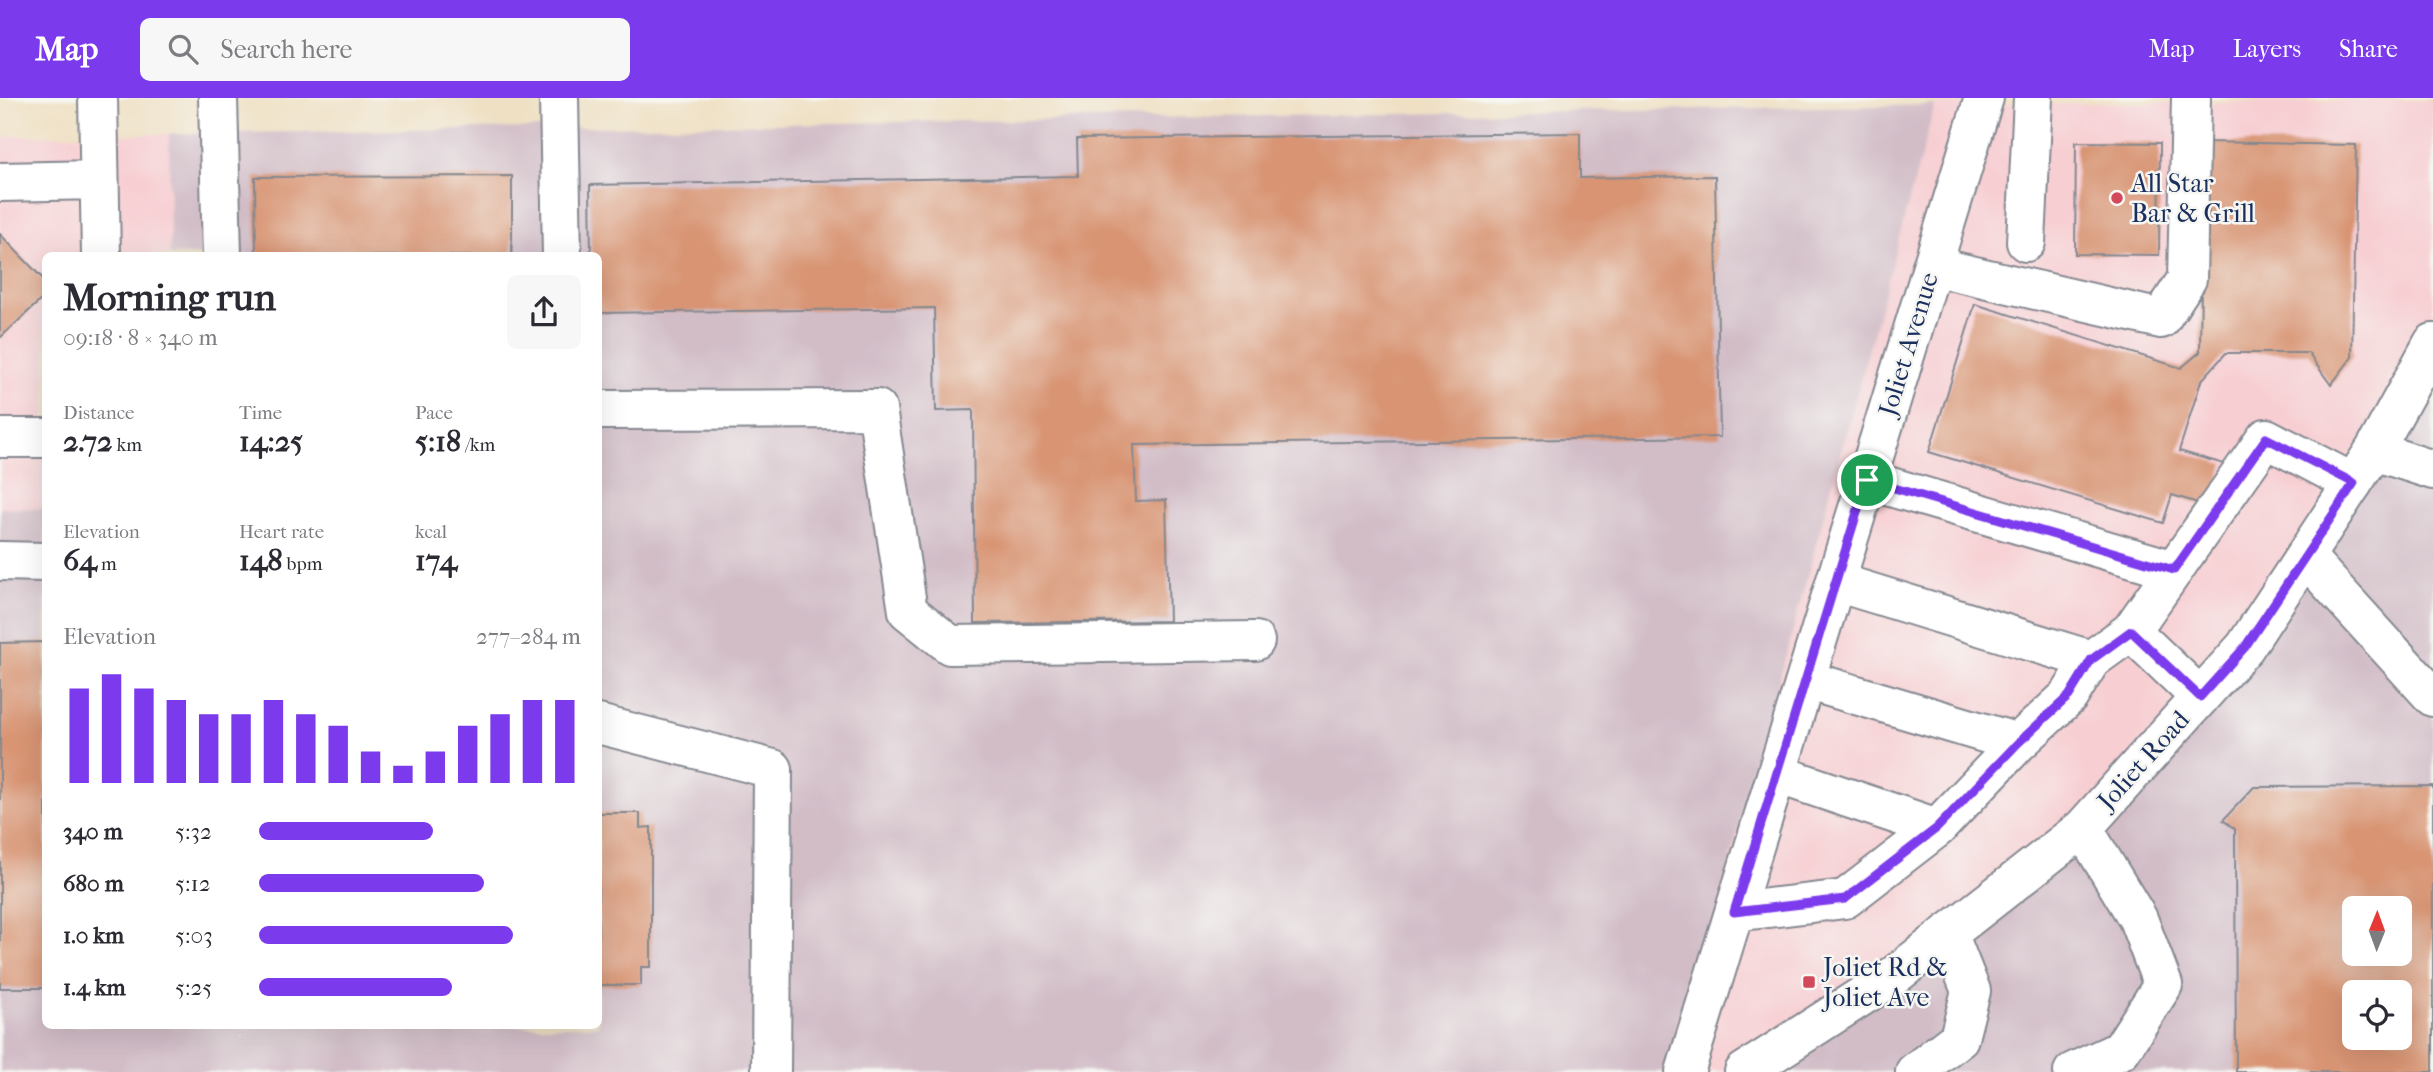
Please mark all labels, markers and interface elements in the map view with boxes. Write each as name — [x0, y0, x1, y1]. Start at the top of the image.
search box — [140, 18, 630, 81]
text: Map — [35, 30, 98, 69]
icon: search — [164, 30, 202, 68]
text: Search here — [220, 34, 352, 65]
text: Map — [2149, 35, 2195, 63]
text: Layers — [2233, 35, 2301, 63]
text: Share — [2339, 35, 2398, 63]
place label: All Star Bar & Grill — [2130, 168, 2255, 229]
marker: All Star Bar & Grill — [2109, 190, 2125, 206]
street label: Joliet Avenue — [1871, 268, 1945, 422]
text: Morning run — [63, 275, 276, 320]
button: share — [507, 275, 581, 349]
text: 09:18 · 8 × 340 m — [63, 324, 218, 351]
text: Distance — [63, 402, 134, 424]
text: Time — [239, 402, 282, 424]
text: Pace — [415, 402, 453, 424]
text: 2.72 — [63, 424, 112, 459]
text: 14:25 — [239, 424, 303, 459]
text: 5:18 — [415, 424, 461, 459]
text: km — [112, 434, 142, 456]
text: /km — [461, 434, 495, 456]
pin — [1837, 450, 1897, 510]
icon: arrive — [1848, 461, 1886, 499]
text: Elevation — [63, 521, 140, 543]
text: Heart rate — [239, 521, 324, 543]
text: kcal — [415, 521, 447, 543]
text: 64 — [63, 543, 97, 578]
text: 148 — [239, 543, 283, 578]
text: 174 — [415, 543, 457, 578]
text: m — [97, 553, 117, 575]
text: bpm — [283, 553, 323, 575]
text: Elevation — [63, 623, 156, 650]
text: 277–284 m — [476, 623, 581, 650]
street label: Joliet Road — [2090, 704, 2196, 818]
text: 340 m — [63, 818, 123, 845]
text: 5:32 — [175, 818, 212, 845]
text: 680 m — [63, 870, 124, 897]
text: 5:12 — [175, 870, 211, 897]
north arrow — [2342, 896, 2412, 966]
map controls — [2342, 896, 2412, 1050]
text: 1.0 km — [63, 922, 124, 949]
text: 5:03 — [175, 922, 213, 949]
place label: Joliet Rd & Joliet Ave — [1821, 952, 1947, 1013]
text: 1.4 km — [63, 974, 126, 1001]
text: 5:25 — [175, 974, 212, 1001]
marker: Joliet Rd & Joliet Ave — [1801, 974, 1817, 990]
button: locate — [2342, 980, 2412, 1050]

